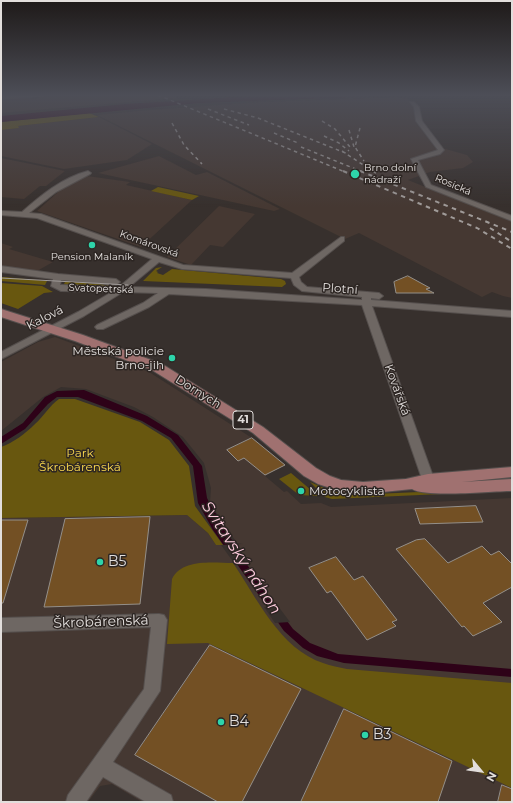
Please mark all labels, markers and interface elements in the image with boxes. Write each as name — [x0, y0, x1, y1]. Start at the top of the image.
place label: Brno dolní nádraží — [364, 162, 416, 186]
marker: Brno dolní nádraží — [349, 168, 361, 180]
street label: Rosická — [433, 172, 473, 198]
street label: Komárovská — [118, 228, 180, 260]
marker: Pension Malaník — [87, 240, 97, 250]
place label: Pension Malaník — [51, 251, 133, 263]
street label: Plotní — [322, 281, 358, 297]
street label: Svatopetrská — [68, 282, 134, 296]
street label: Kalová — [24, 303, 66, 333]
place label: Městská policie Brno-jih — [72, 344, 164, 372]
marker: Městská policie Brno-jih — [167, 353, 177, 363]
street label: Kovářská — [381, 362, 413, 418]
street label: Dornych — [173, 372, 223, 412]
road number: 41 — [233, 411, 253, 429]
park label: Park Škrobárenská — [39, 446, 121, 474]
place label: Motocyklista — [309, 484, 385, 498]
marker: Motocyklista — [296, 486, 306, 496]
water label: Svitavský náhon — [197, 498, 285, 618]
place label: B5 — [108, 554, 126, 570]
marker: B5 — [95, 557, 105, 567]
street label: Škrobárenská — [53, 612, 149, 632]
place label: B4 — [229, 714, 249, 730]
marker: B4 — [216, 717, 226, 727]
place label: B3 — [373, 727, 391, 743]
marker: B3 — [360, 730, 370, 740]
north arrow — [461, 751, 501, 791]
text: N — [483, 770, 500, 784]

